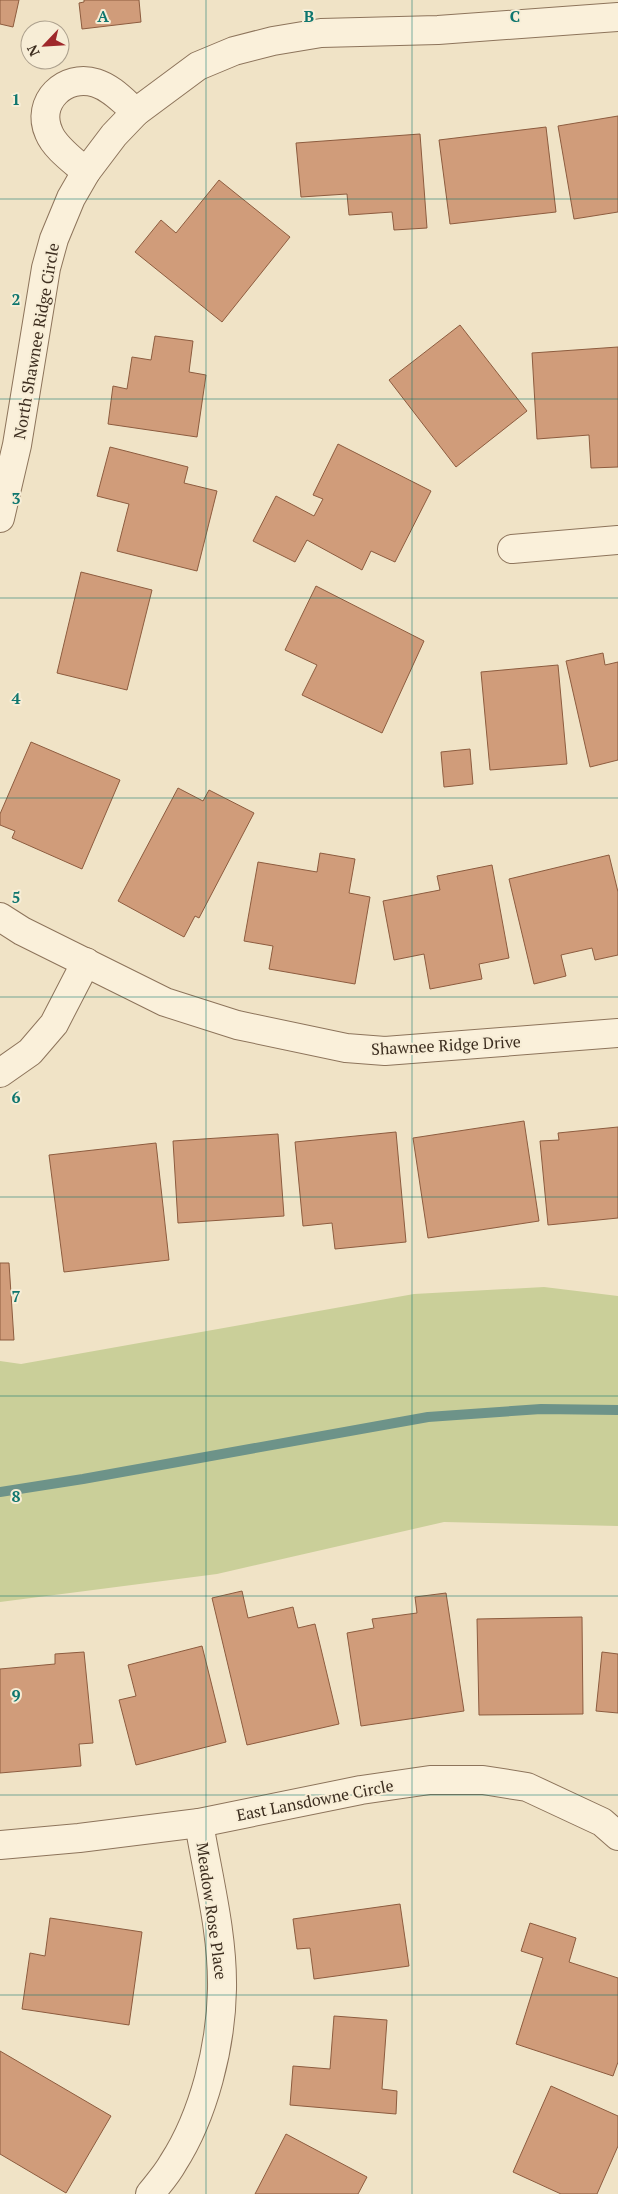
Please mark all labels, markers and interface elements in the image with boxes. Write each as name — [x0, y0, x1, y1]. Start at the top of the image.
text: A — [97, 5, 109, 27]
text: B — [304, 5, 314, 27]
text: C — [510, 5, 520, 27]
north arrow — [20, 20, 70, 70]
text: N — [22, 42, 44, 60]
text: 1 — [11, 88, 21, 110]
street label: North Shawnee Ridge Circle — [8, 241, 64, 441]
text: 2 — [11, 288, 21, 310]
text: 3 — [11, 487, 21, 509]
text: 4 — [11, 687, 21, 709]
text: 5 — [11, 886, 21, 908]
street label: Shawnee Ridge Drive — [371, 1030, 521, 1060]
text: 6 — [11, 1086, 21, 1108]
text: 7 — [11, 1285, 21, 1307]
text: 8 — [11, 1485, 21, 1507]
text: 9 — [11, 1684, 21, 1706]
street label: East Lansdowne Circle — [235, 1774, 395, 1826]
street label: Meadow Rose Place — [191, 1841, 233, 1981]

